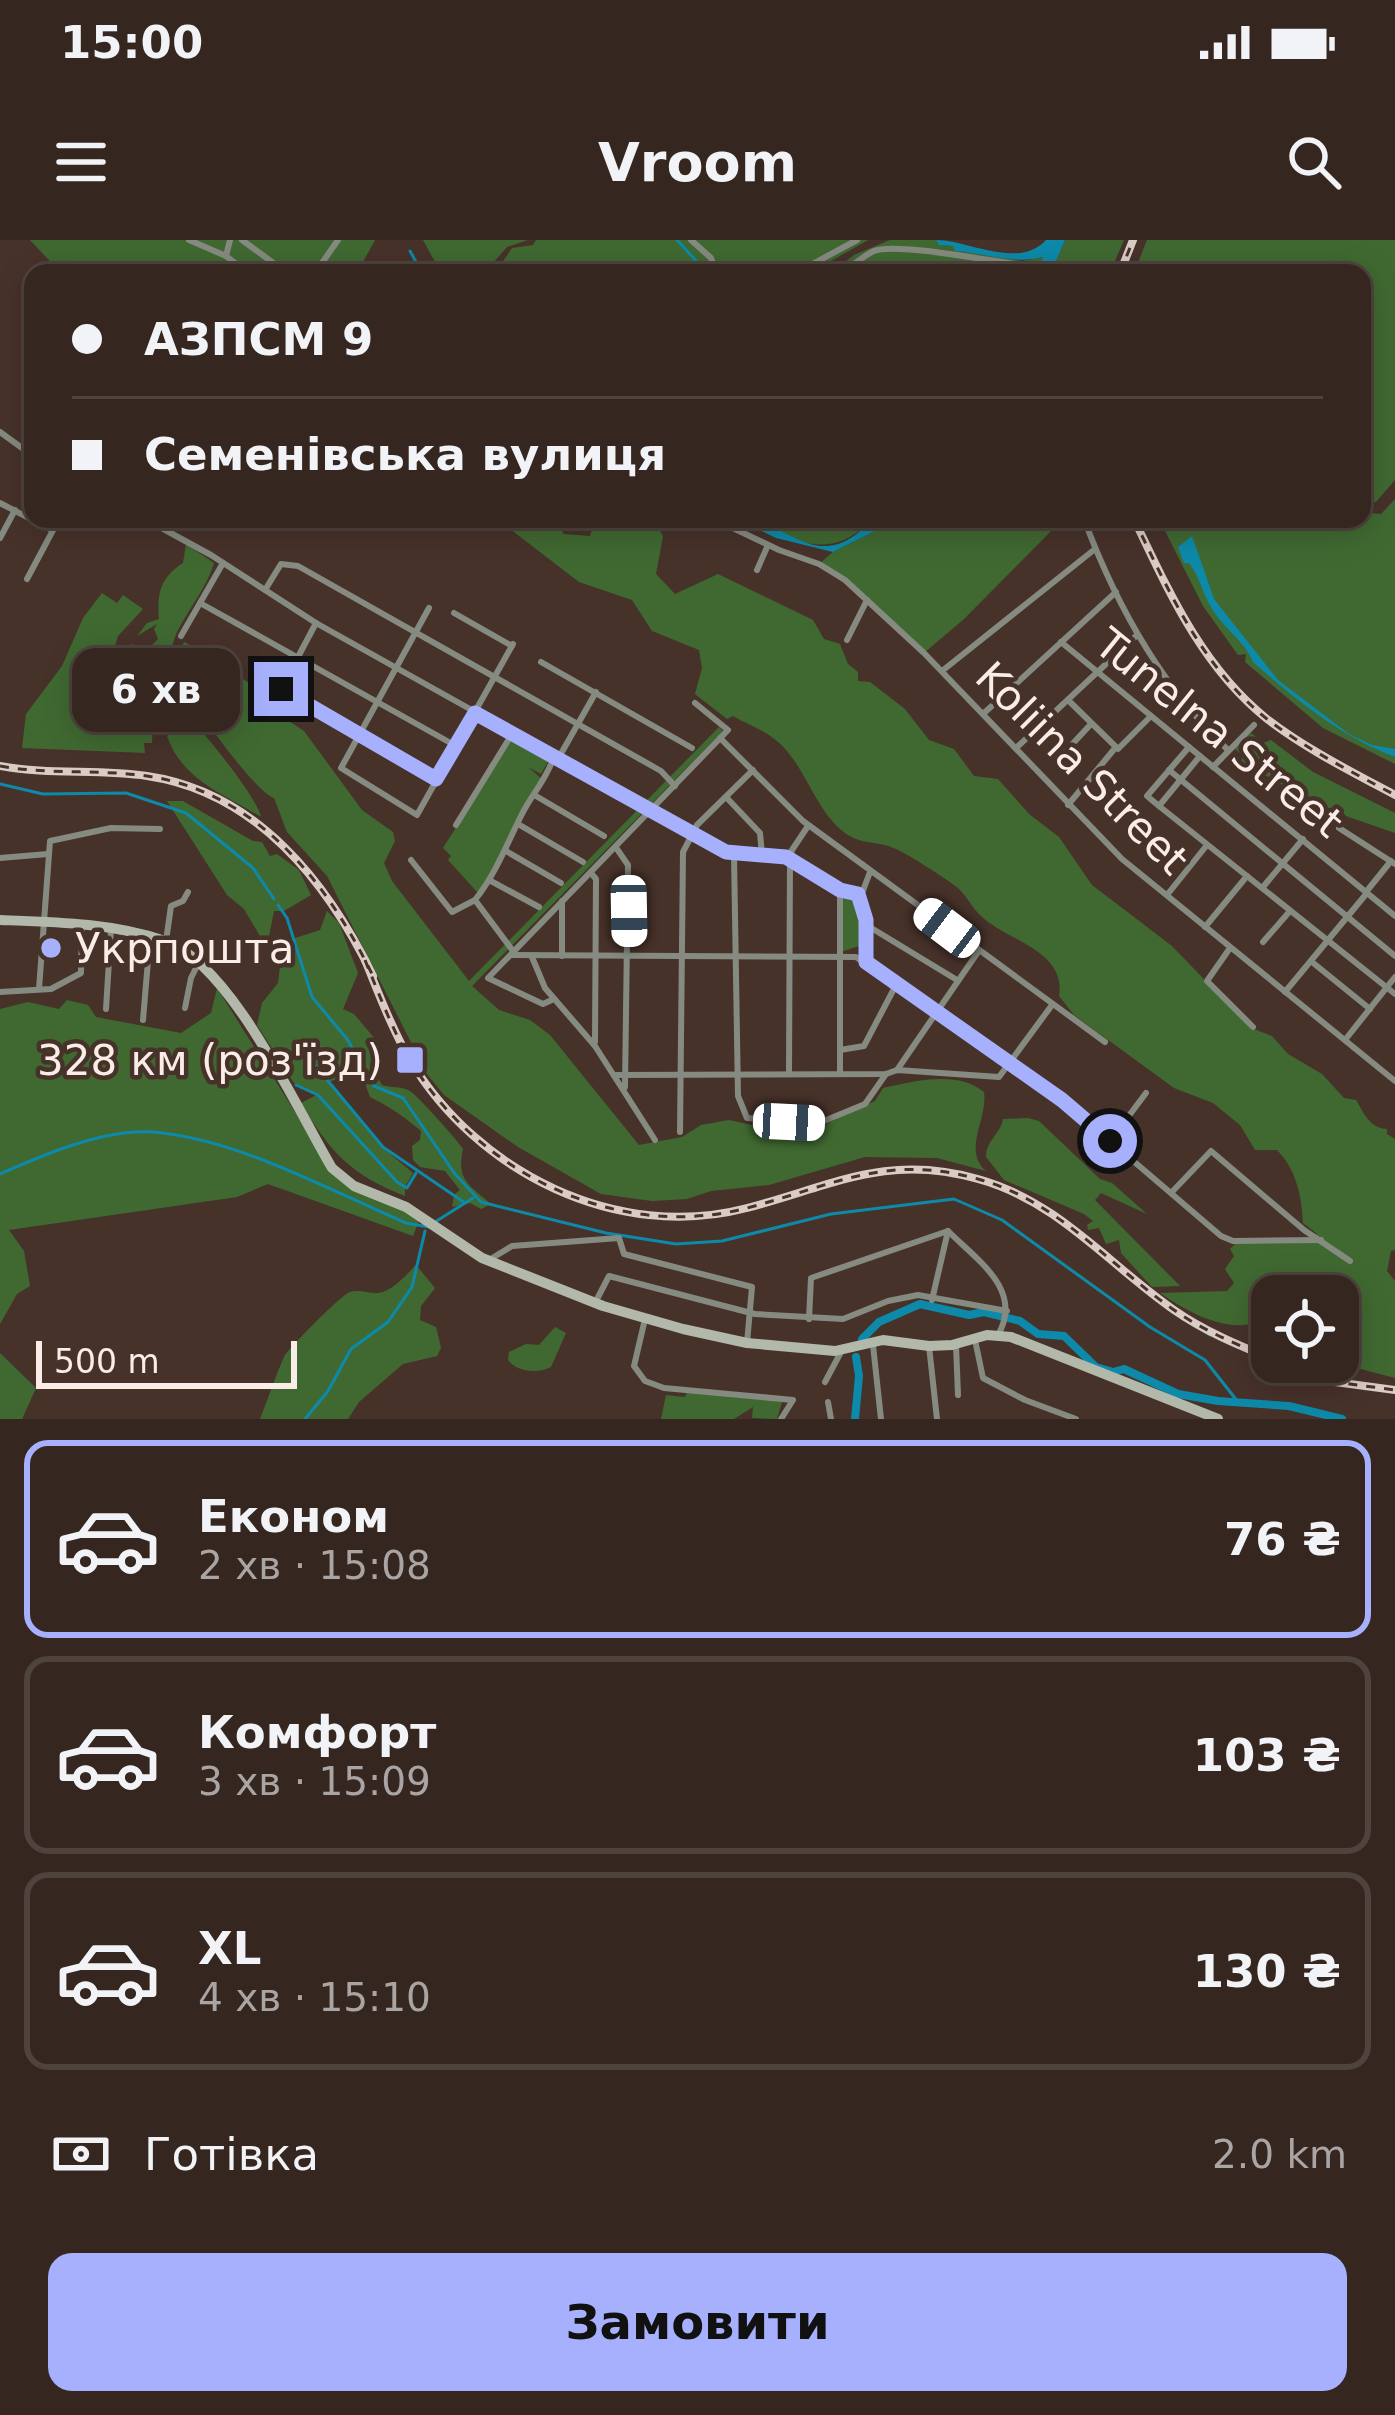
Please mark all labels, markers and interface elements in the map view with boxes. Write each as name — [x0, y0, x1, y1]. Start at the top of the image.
text: 15:00 — [60, 16, 203, 69]
icon: menu — [48, 129, 114, 195]
icon: search — [1281, 129, 1347, 195]
text: Vroom — [598, 131, 797, 194]
text: АЗПСМ 9 — [144, 313, 373, 366]
text: Семенівська вулиця — [144, 428, 666, 481]
street label: Tunelna Street — [1085, 618, 1352, 847]
callout: 6 хв — [71, 647, 239, 731]
street label: Koliina Street — [966, 652, 1198, 884]
route end — [254, 662, 308, 716]
text: 6 хв — [111, 667, 201, 712]
car — [610, 875, 648, 947]
car — [907, 892, 987, 964]
place label: Укрпошта — [75, 924, 294, 973]
marker: Укрпошта — [38, 935, 64, 961]
place label: 328 км (роз'їзд) — [37, 1036, 383, 1085]
marker: 328 км (роз'їзд) — [394, 1044, 426, 1076]
car — [752, 1102, 826, 1142]
route start — [1083, 1114, 1137, 1168]
map controls — [1251, 1275, 1359, 1383]
button: locate — [1251, 1275, 1359, 1383]
scale bar — [36, 1335, 297, 1388]
text: 500 m — [54, 1342, 160, 1381]
icon: car — [54, 1485, 162, 1593]
text: Економ — [198, 1490, 389, 1543]
text: 76 ₴ — [1224, 1513, 1341, 1566]
text: 2 хв · 15:08 — [198, 1543, 431, 1588]
icon: car — [54, 1701, 162, 1809]
text: Комфорт — [198, 1706, 436, 1759]
text: 103 ₴ — [1193, 1729, 1341, 1782]
text: 3 хв · 15:09 — [198, 1759, 431, 1804]
icon: car — [54, 1917, 162, 2025]
text: XL — [198, 1922, 261, 1975]
text: 130 ₴ — [1193, 1945, 1341, 1998]
text: 4 хв · 15:10 — [198, 1975, 431, 2020]
icon: cash — [48, 2121, 114, 2187]
text: Готівка — [144, 2128, 319, 2181]
text: 2.0 km — [1212, 2132, 1347, 2177]
button: Замовити — [48, 2253, 1347, 2391]

